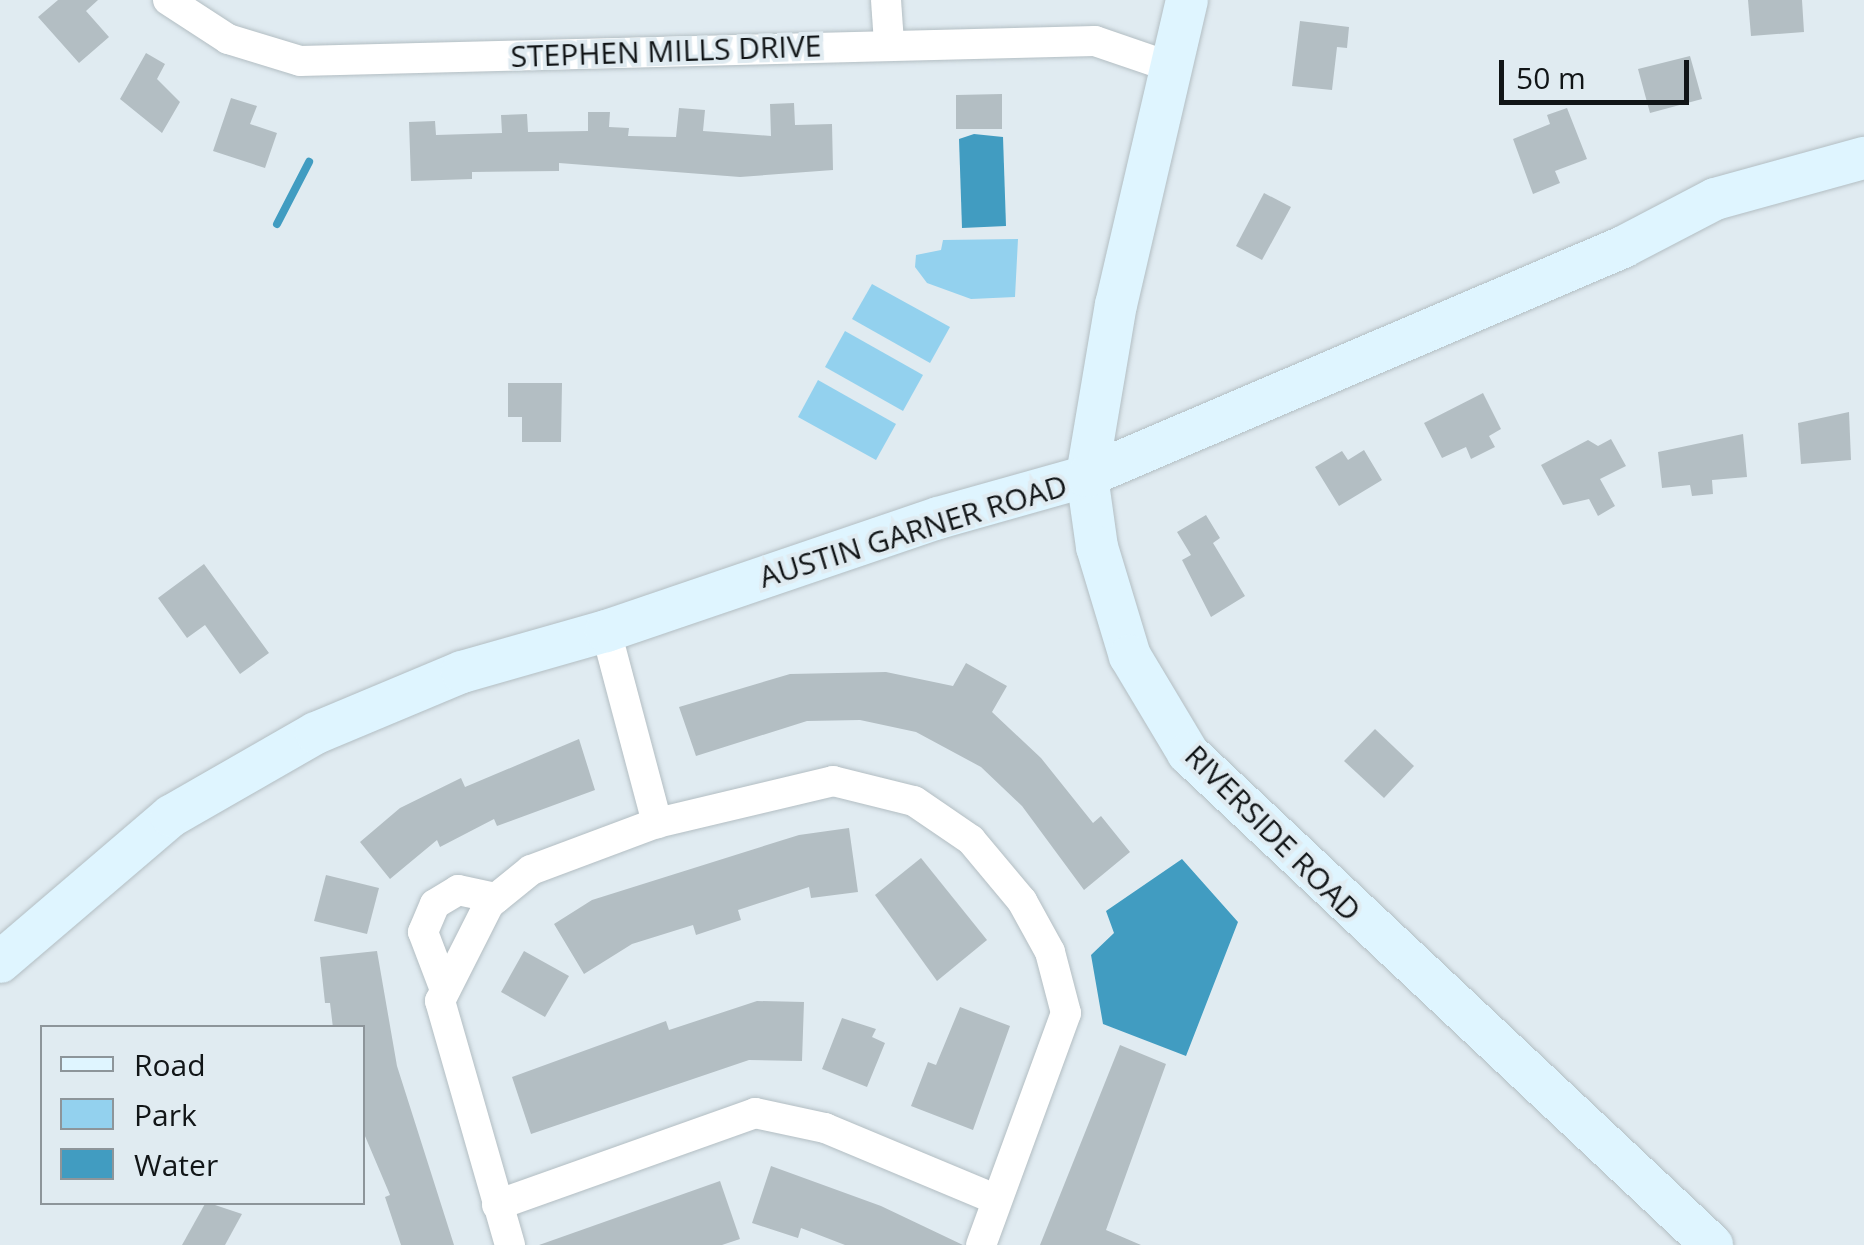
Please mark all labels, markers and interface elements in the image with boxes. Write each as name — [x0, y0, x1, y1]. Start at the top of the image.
street label: STEPHEN MILLS DRIVE — [510, 28, 822, 74]
scale bar — [1504, 40, 1694, 102]
text: 50 m — [1516, 57, 1586, 98]
street label: AUSTIN GARNER ROAD — [755, 467, 1071, 595]
street label: RIVERSIDE ROAD — [1178, 738, 1368, 928]
legend — [40, 1025, 365, 1205]
text: Road — [134, 1044, 206, 1085]
text: Park — [134, 1094, 197, 1135]
text: Water — [134, 1144, 218, 1185]

